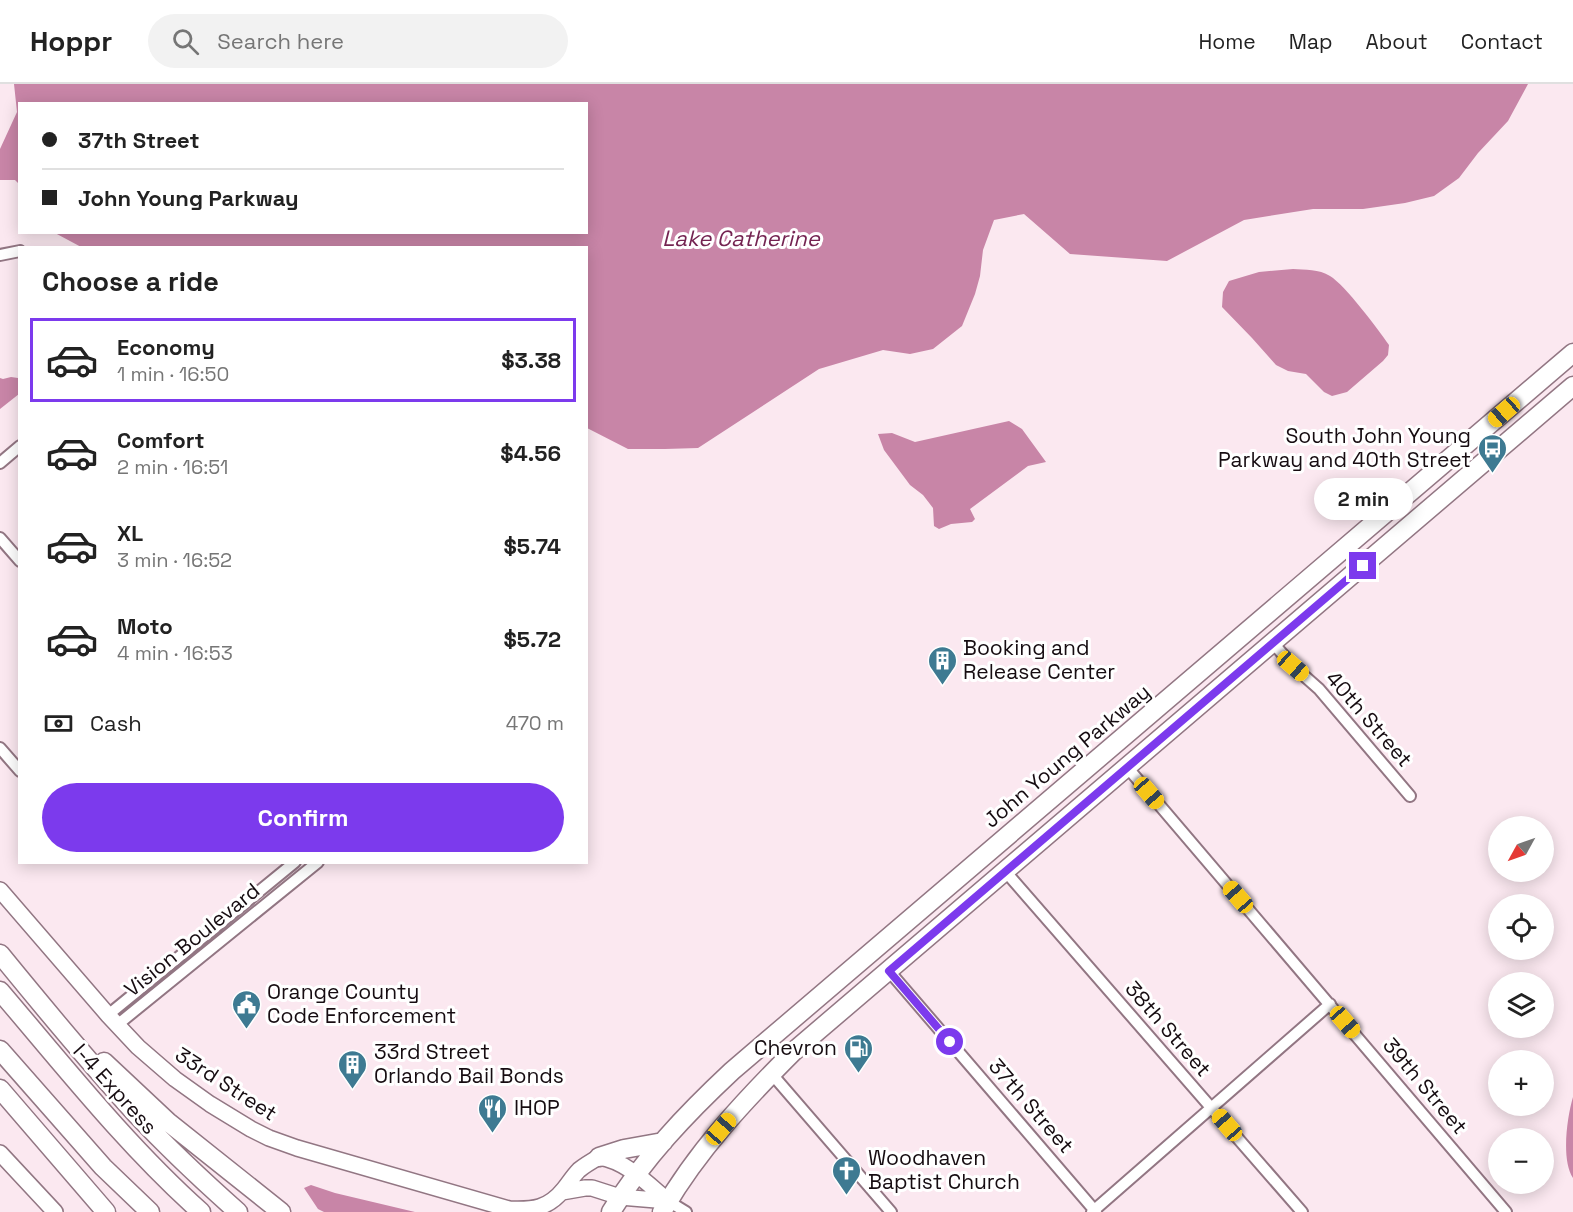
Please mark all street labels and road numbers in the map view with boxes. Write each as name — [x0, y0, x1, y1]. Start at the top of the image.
street label: 40th Street — [1320, 665, 1418, 772]
street label: John Young Parkway — [978, 678, 1156, 833]
street label: Vision Boulevard — [118, 877, 265, 1003]
street label: 38th Street — [1120, 975, 1217, 1082]
street label: 39th Street — [1377, 1032, 1474, 1139]
street label: I-4 Express — [67, 1038, 163, 1140]
street label: 33rd Street — [170, 1041, 282, 1126]
street label: 37th Street — [983, 1053, 1080, 1159]

